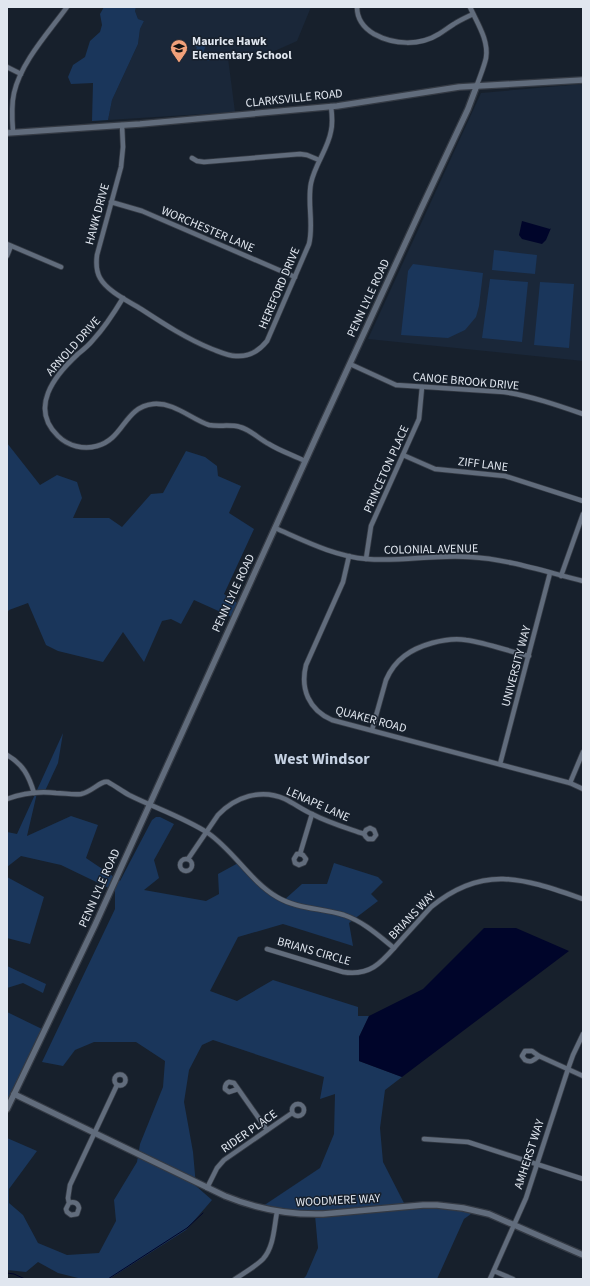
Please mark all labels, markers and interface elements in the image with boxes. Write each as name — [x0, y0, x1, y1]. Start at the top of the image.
place label: Maurice Hawk Elementary School — [192, 33, 292, 64]
school or university icon: Maurice Hawk Elementary School — [169, 38, 189, 63]
street label: CLARKSVILLE ROAD — [245, 85, 343, 112]
street label: HAWK DRIVE — [81, 182, 114, 247]
street label: WORCHESTER LANE — [159, 202, 257, 257]
street label: HEREFORD DRIVE — [255, 245, 304, 332]
street label: PENN LYLE ROAD — [343, 256, 394, 340]
street label: ARNOLD DRIVE — [42, 313, 105, 380]
street label: CANOE BROOK DRIVE — [412, 368, 520, 395]
street label: PRINCETON PLACE — [360, 423, 413, 516]
street label: ZIFF LANE — [457, 453, 509, 476]
street label: COLONIAL AVENUE — [384, 540, 478, 559]
street label: PENN LYLE ROAD — [208, 551, 259, 635]
street label: UNIVERSITY WAY — [497, 623, 536, 709]
street label: QUAKER ROAD — [333, 702, 408, 737]
district label: West Windsor — [274, 748, 370, 770]
street label: LENAPE LANE — [283, 783, 353, 826]
street label: PENN LYLE ROAD — [74, 846, 124, 930]
street label: BRIANS WAY — [385, 887, 440, 943]
street label: BRIANS CIRCLE — [275, 933, 353, 970]
street label: RIDER PLACE — [218, 1106, 281, 1157]
street label: AMHERST WAY — [510, 1117, 549, 1191]
street label: WOODMERE WAY — [295, 1190, 381, 1211]

